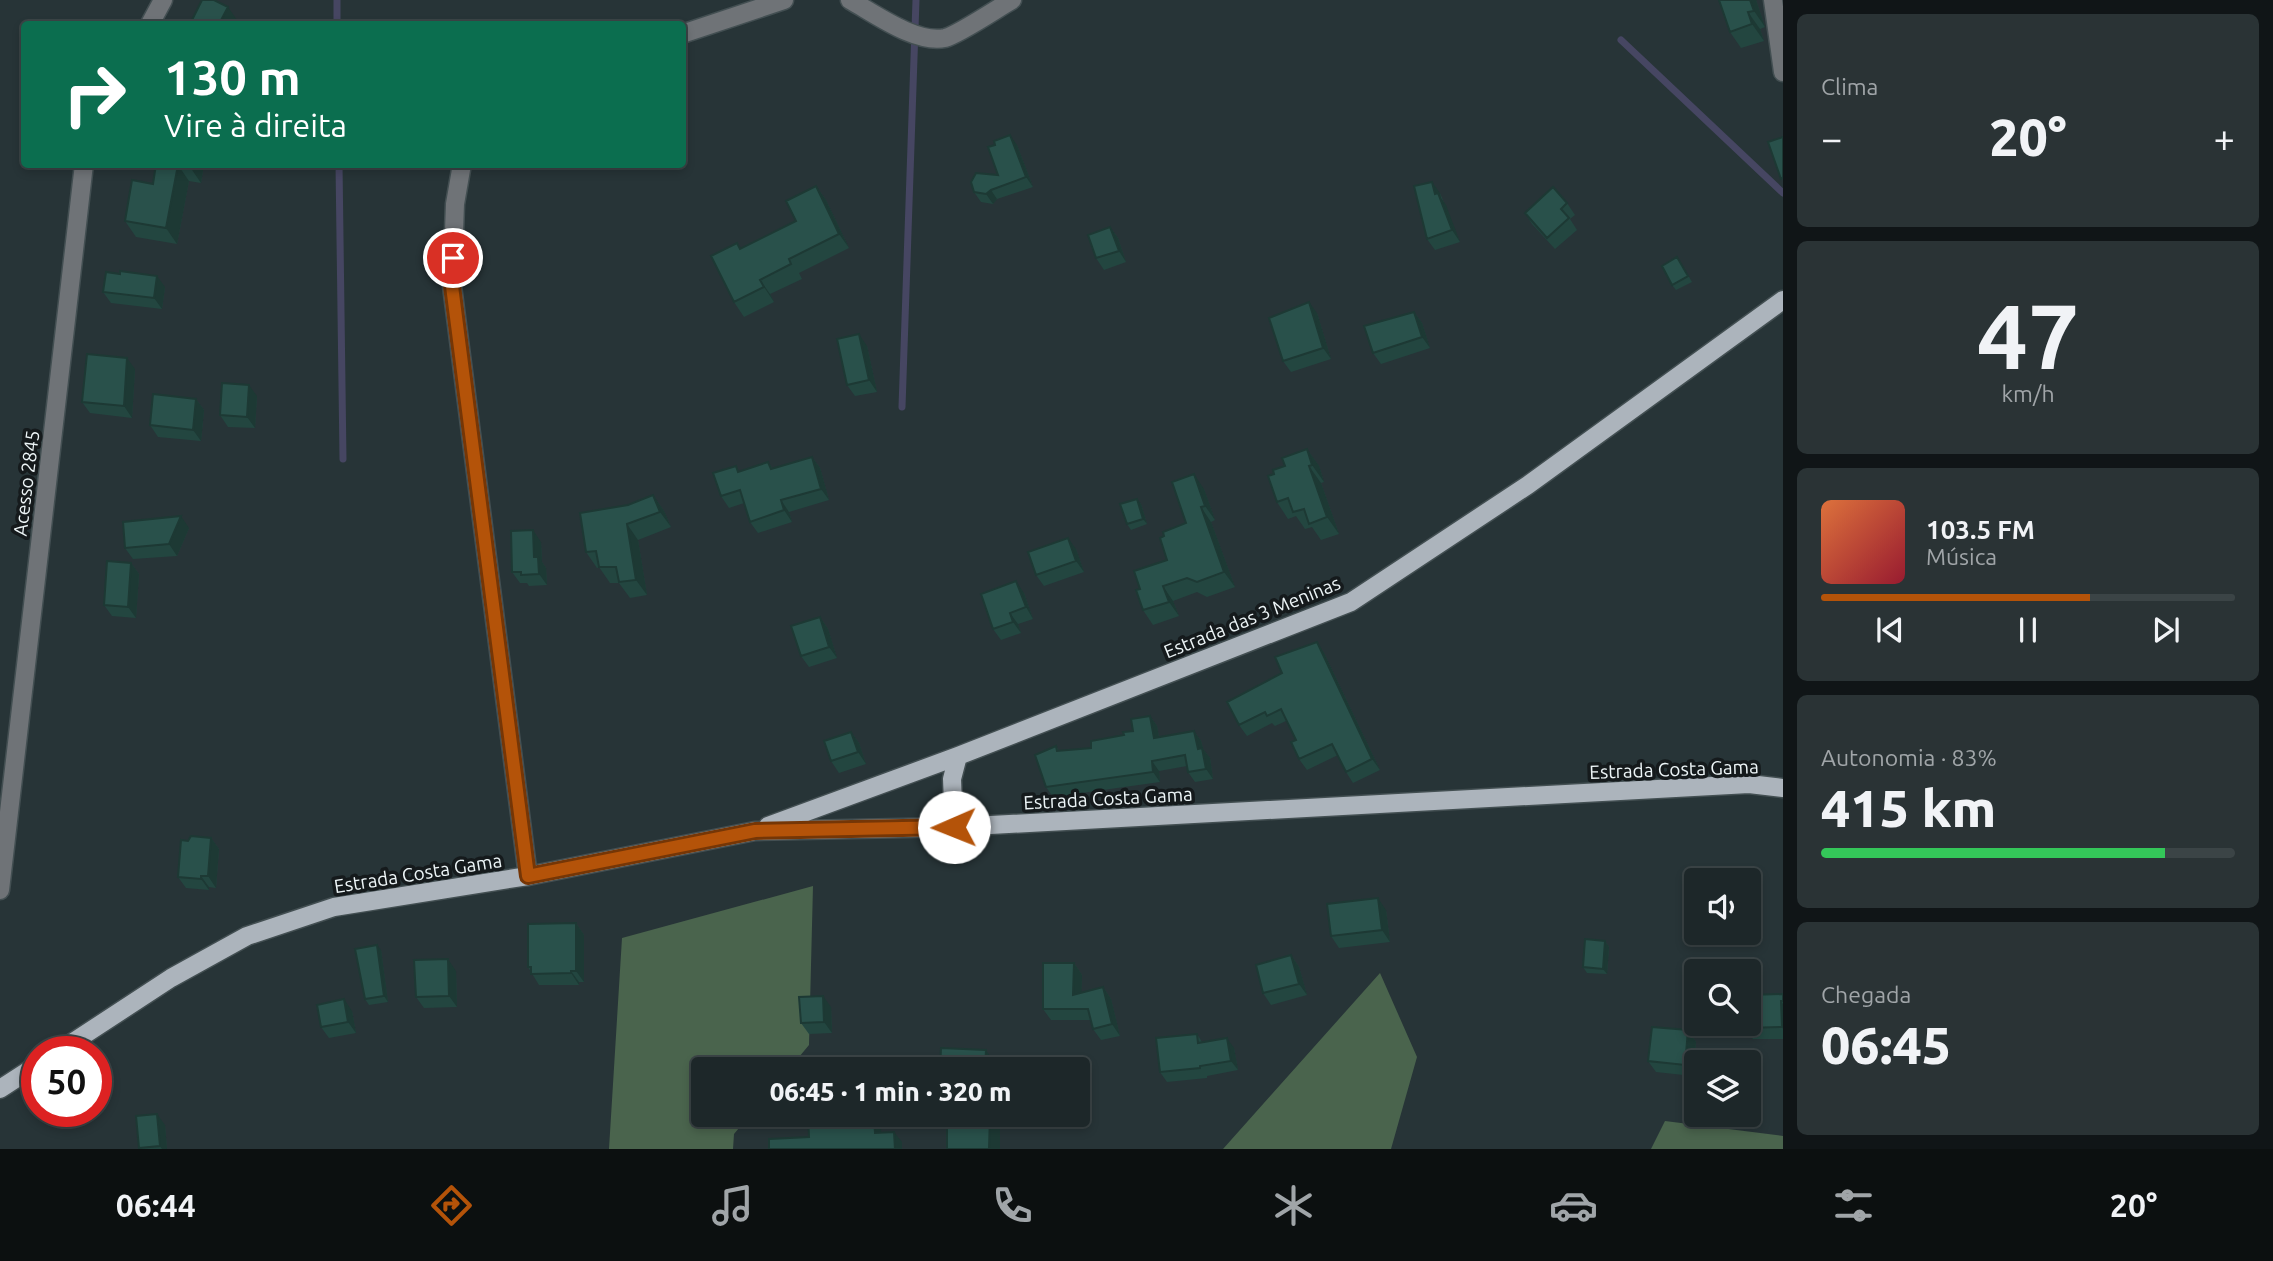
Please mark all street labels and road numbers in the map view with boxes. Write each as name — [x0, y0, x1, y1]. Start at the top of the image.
street label: Acesso 2845 — [9, 429, 43, 537]
street label: Estrada das 3 Meninas — [1161, 572, 1343, 662]
street label: Estrada Costa Gama — [1589, 755, 1759, 783]
street label: Estrada Costa Gama — [1023, 783, 1193, 813]
street label: Estrada Costa Gama — [333, 849, 503, 897]

